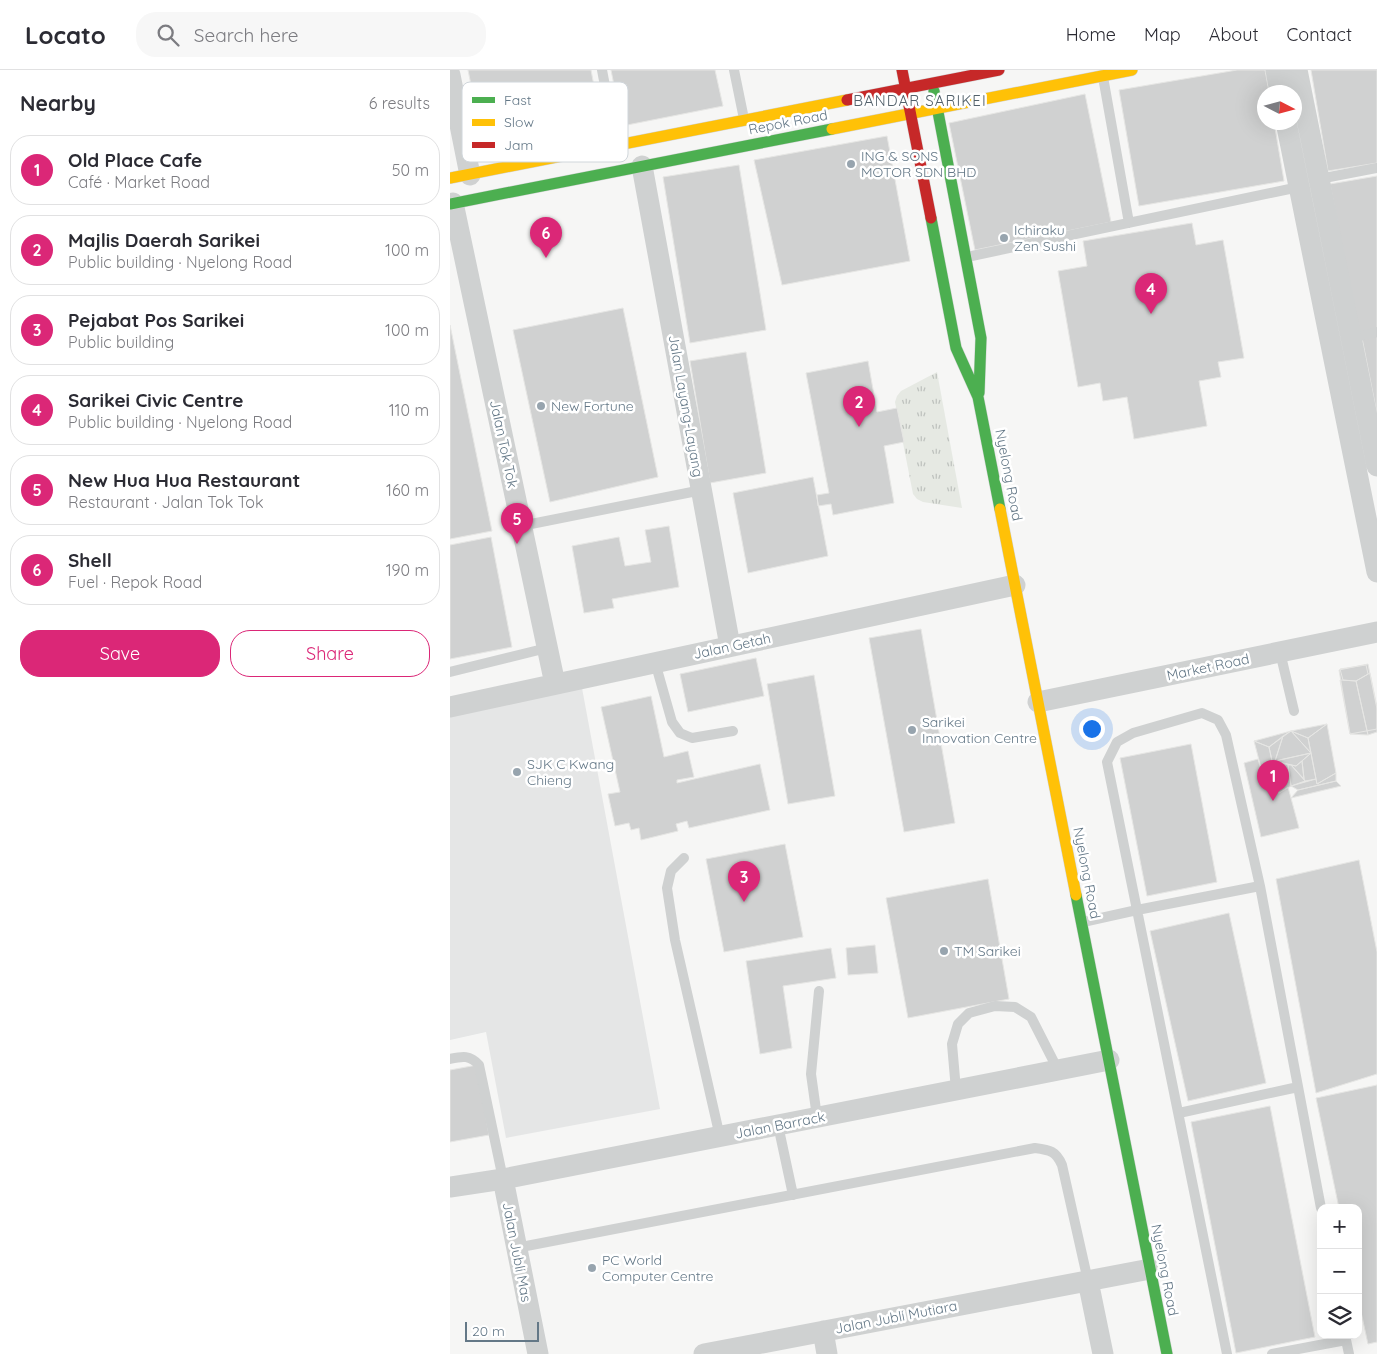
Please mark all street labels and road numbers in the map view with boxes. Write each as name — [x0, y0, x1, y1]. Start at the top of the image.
street label: Repok Road — [747, 106, 829, 138]
street label: Jalan Layang-Layang — [665, 334, 707, 478]
street label: Jalan Tok Tok — [486, 398, 522, 490]
street label: Nyelong Road — [991, 428, 1027, 522]
street label: Jalan Getah — [692, 629, 772, 663]
street label: Market Road — [1165, 649, 1251, 685]
street label: Nyelong Road — [1069, 826, 1105, 920]
street label: Jalan Barrack — [733, 1107, 827, 1143]
street label: Jalan Jubli Mas — [499, 1201, 535, 1303]
street label: Nyelong Road — [1147, 1223, 1183, 1317]
street label: Jalan Jubli Mutiara — [833, 1296, 959, 1338]

